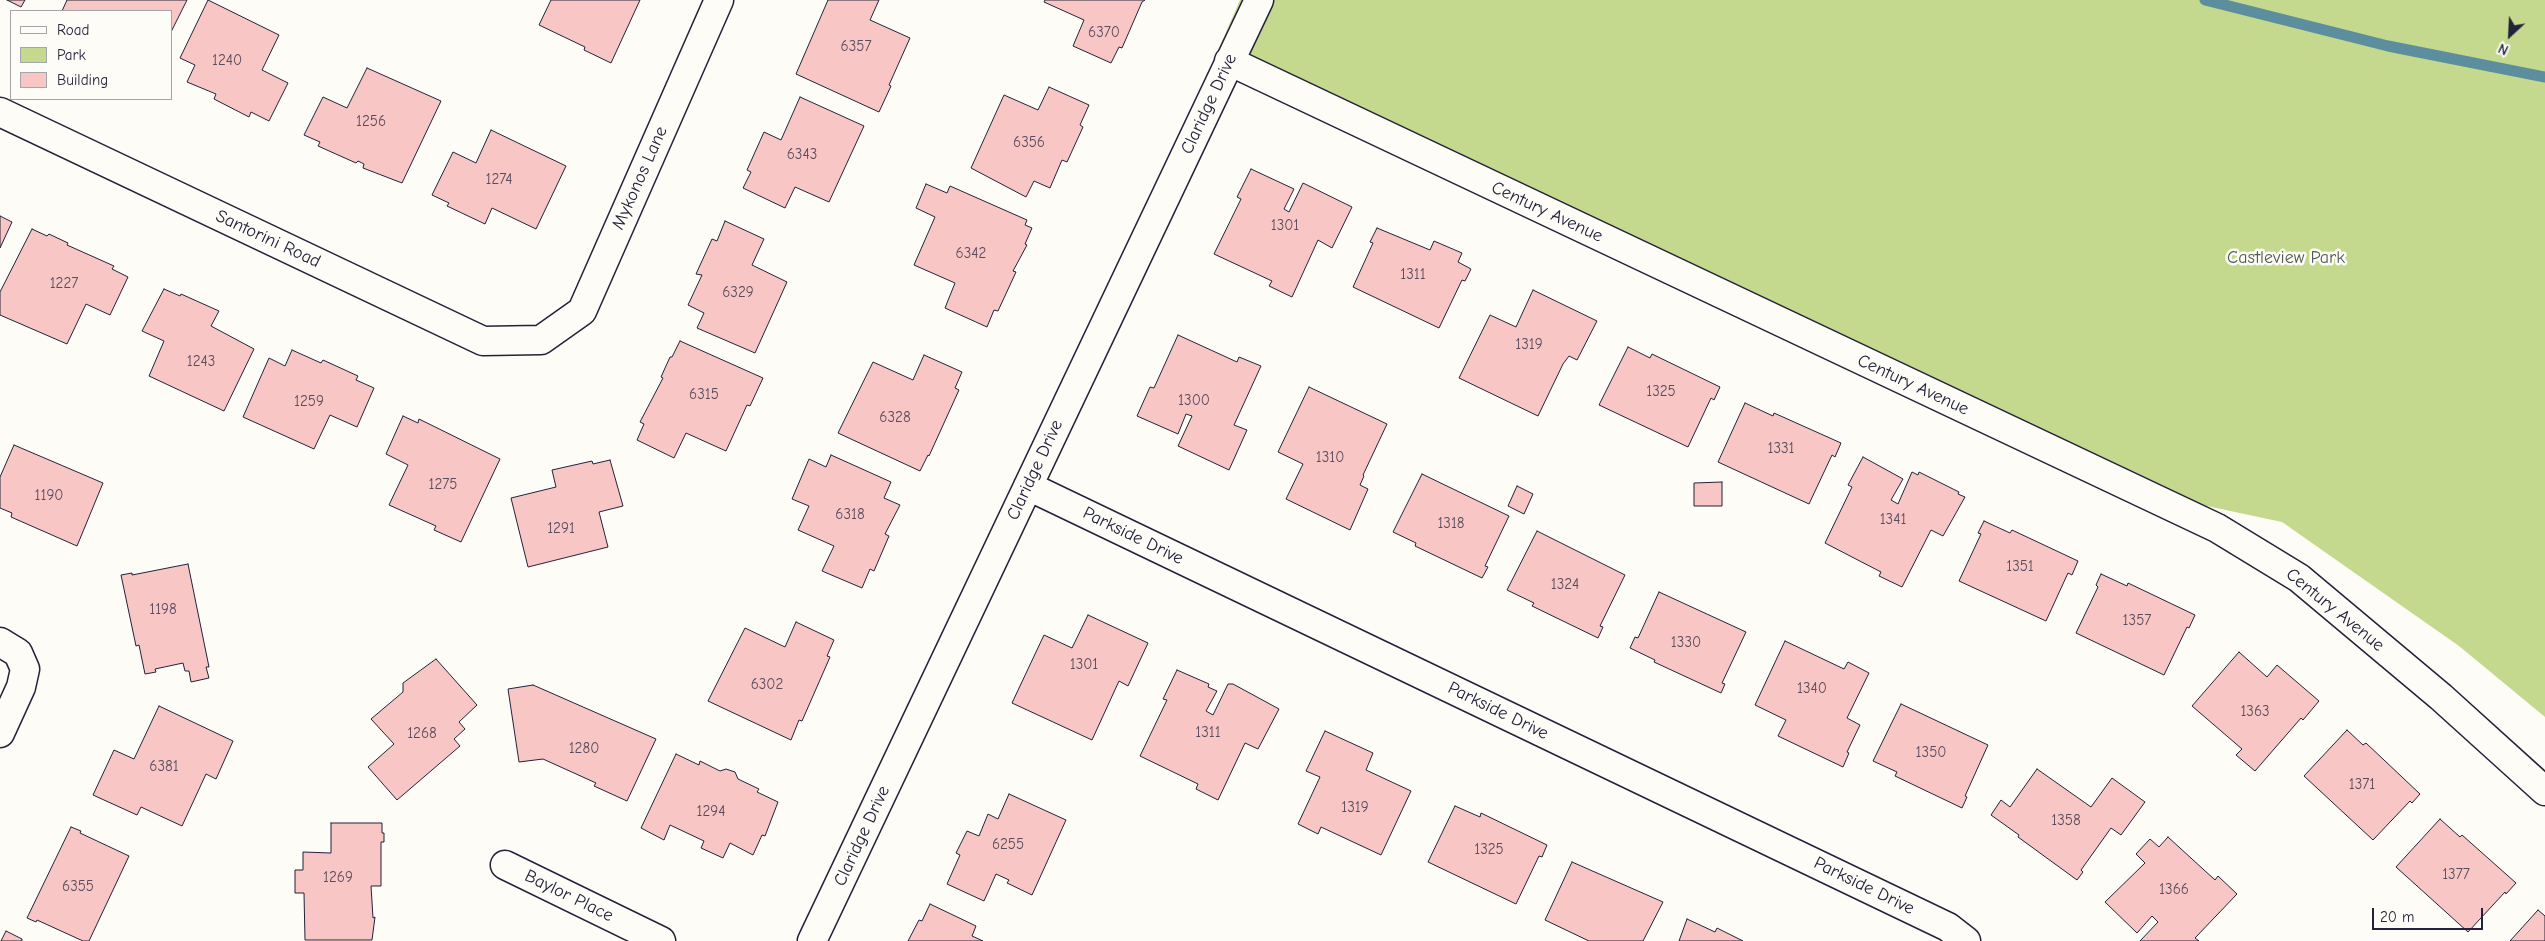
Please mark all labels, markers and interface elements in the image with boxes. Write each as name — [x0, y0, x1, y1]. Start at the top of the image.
legend — [10, 10, 172, 100]
north arrow — [2485, 10, 2535, 60]
text: Road — [57, 21, 89, 39]
house number: 6370 — [1088, 24, 1120, 42]
house number: 6357 — [841, 38, 871, 56]
text: N — [2496, 39, 2511, 59]
text: Park — [57, 46, 86, 64]
street label: Claridge Drive — [1176, 50, 1242, 158]
house number: 1240 — [212, 52, 242, 70]
text: Building — [57, 71, 108, 89]
house number: 1256 — [356, 113, 386, 131]
street label: Mykonos Lane — [608, 123, 672, 233]
house number: 6356 — [1013, 134, 1045, 152]
house number: 6343 — [787, 146, 817, 164]
house number: 1274 — [486, 171, 512, 189]
street label: Century Avenue — [1488, 177, 1606, 247]
street label: Santorini Road — [212, 205, 324, 273]
house number: 1301 — [1271, 217, 1299, 235]
house number: 6342 — [956, 245, 986, 263]
park label: Castleview Park — [2227, 247, 2345, 269]
house number: 1311 — [1400, 266, 1426, 284]
house number: 1227 — [50, 275, 78, 293]
house number: 6329 — [722, 284, 754, 302]
house number: 1319 — [1515, 336, 1543, 354]
street label: Century Avenue — [1854, 350, 1972, 420]
house number: 1243 — [187, 353, 215, 371]
house number: 1325 — [1646, 383, 1676, 401]
house number: 6315 — [689, 386, 719, 404]
house number: 1300 — [1178, 392, 1210, 410]
house number: 1259 — [294, 393, 324, 411]
house number: 6328 — [879, 409, 911, 427]
street label: Claridge Drive — [1002, 416, 1068, 524]
house number: 1331 — [1767, 440, 1795, 458]
house number: 1310 — [1316, 449, 1344, 467]
house number: 1275 — [429, 476, 457, 494]
house number: 1190 — [35, 487, 63, 505]
street label: Parkside Drive — [1079, 502, 1187, 570]
house number: 6318 — [835, 506, 865, 524]
house number: 1341 — [1880, 511, 1906, 529]
house number: 1318 — [1437, 515, 1465, 533]
house number: 1291 — [547, 520, 575, 538]
house number: 1351 — [2006, 558, 2034, 576]
street label: Century Avenue — [2281, 564, 2389, 656]
house number: 1324 — [1551, 576, 1579, 594]
house number: 1198 — [149, 601, 177, 619]
house number: 1357 — [2123, 612, 2151, 630]
house number: 1330 — [1671, 634, 1701, 652]
house number: 1301 — [1070, 656, 1098, 674]
house number: 6302 — [751, 676, 783, 694]
street label: Parkside Drive — [1444, 677, 1552, 745]
house number: 1340 — [1797, 680, 1827, 698]
house number: 1363 — [2240, 703, 2270, 721]
house number: 1311 — [1195, 724, 1221, 742]
house number: 1268 — [407, 725, 437, 743]
house number: 1280 — [569, 740, 599, 758]
house number: 1350 — [1916, 744, 1946, 762]
house number: 6381 — [149, 758, 179, 776]
house number: 1371 — [2349, 776, 2375, 794]
street label: Claridge Drive — [829, 782, 895, 890]
house number: 1319 — [1341, 799, 1369, 817]
house number: 1294 — [696, 803, 726, 821]
house number: 1358 — [2051, 812, 2081, 830]
house number: 6255 — [992, 836, 1024, 854]
house number: 1325 — [1474, 841, 1504, 859]
street label: Parkside Drive — [1810, 852, 1918, 920]
street label: Baylor Place — [521, 865, 617, 927]
house number: 1377 — [2442, 866, 2470, 884]
house number: 1269 — [323, 869, 353, 887]
house number: 6355 — [62, 878, 94, 896]
house number: 1366 — [2159, 881, 2189, 899]
scale bar — [2375, 898, 2486, 930]
text: 20 m — [2380, 908, 2414, 926]

